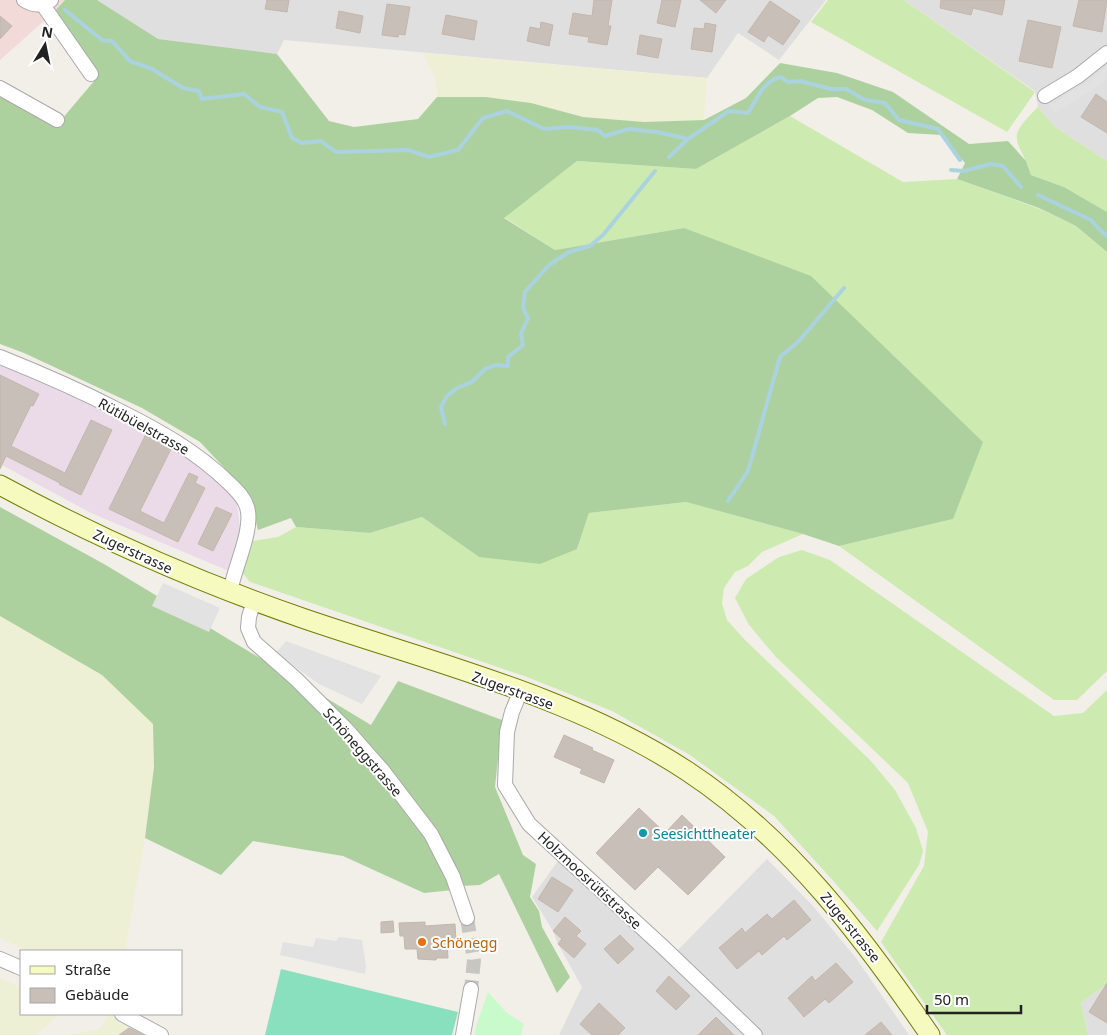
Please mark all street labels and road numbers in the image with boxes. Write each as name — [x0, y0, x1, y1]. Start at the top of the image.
street label: Rütibüelstrasse — [95, 393, 193, 459]
street label: Zugerstrasse — [90, 524, 176, 578]
street label: Zugerstrasse — [470, 666, 556, 714]
street label: Schöneggstrasse — [319, 704, 407, 800]
street label: Holzmoosrütistrasse — [534, 827, 646, 933]
street label: Zugerstrasse — [817, 888, 885, 966]

